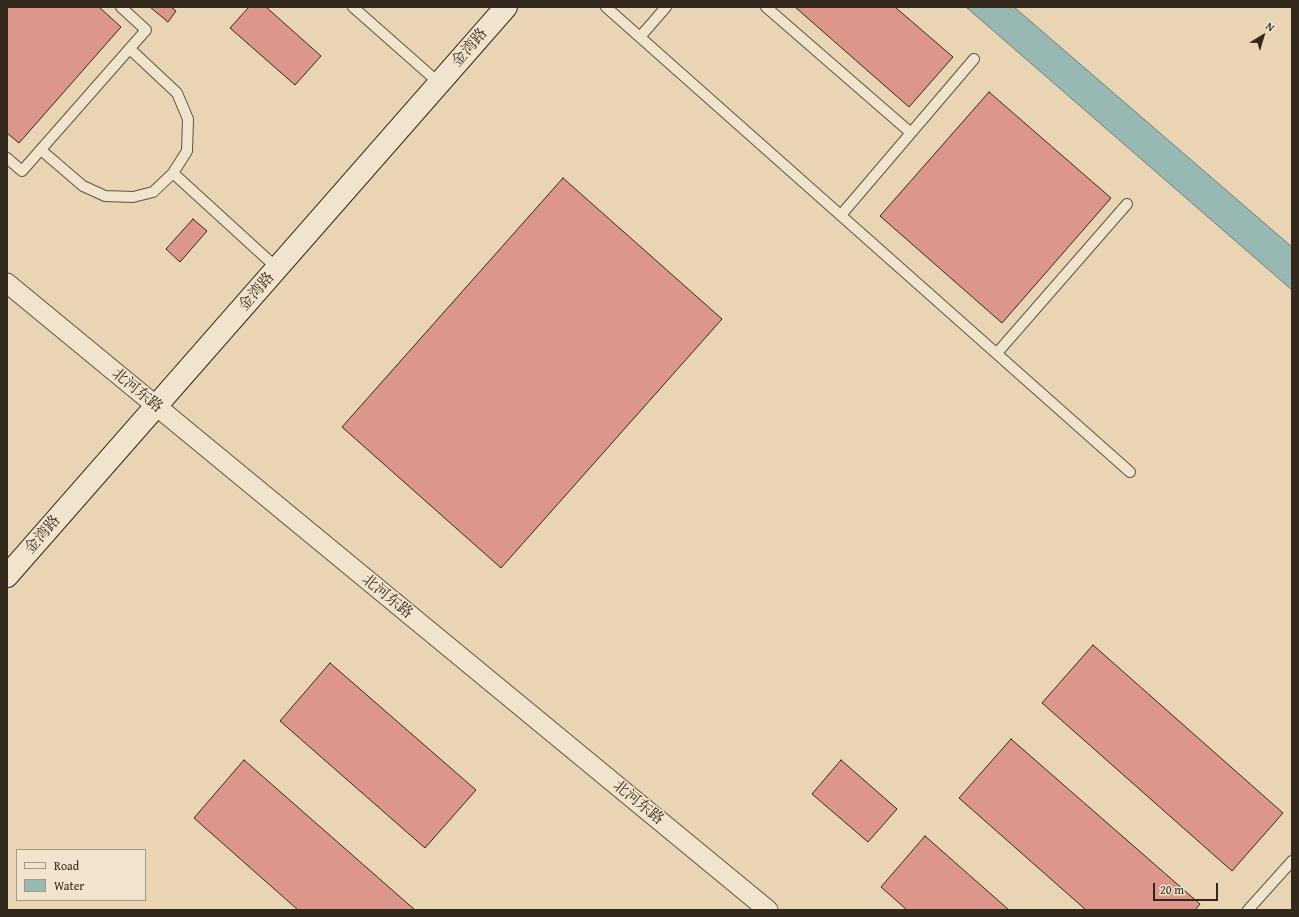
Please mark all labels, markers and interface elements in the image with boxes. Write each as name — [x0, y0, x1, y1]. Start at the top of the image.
north arrow — [1243, 16, 1283, 56]
text: N — [1263, 18, 1278, 35]
street label: 金湾路 — [448, 25, 492, 71]
street label: 金湾路 — [235, 269, 279, 315]
street label: 北河东路 — [108, 365, 166, 417]
street label: 金湾路 — [21, 512, 65, 558]
street label: 北河东路 — [358, 571, 416, 623]
street label: 北河东路 — [609, 777, 667, 829]
legend — [16, 849, 146, 901]
text: Road — [54, 857, 79, 874]
scale bar — [1155, 875, 1220, 901]
text: Water — [54, 877, 84, 894]
text: 20 m — [1160, 881, 1184, 898]

